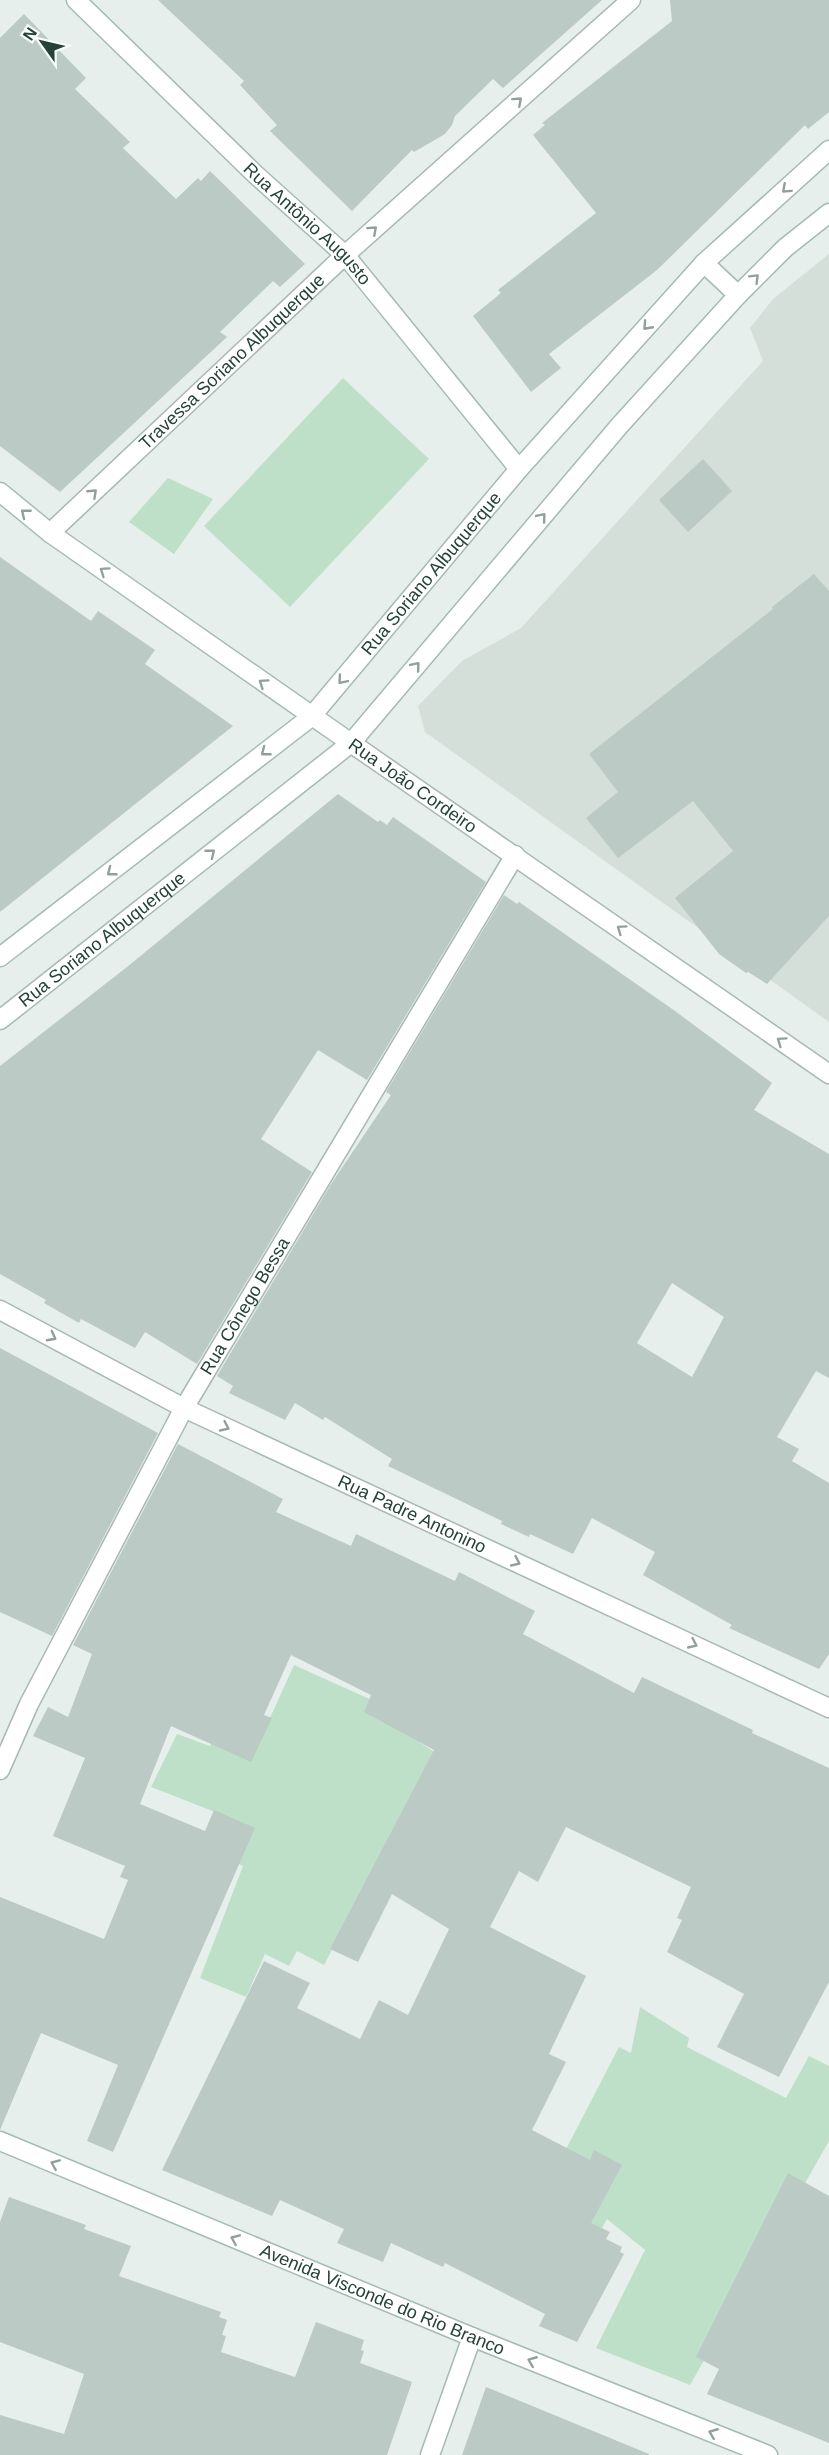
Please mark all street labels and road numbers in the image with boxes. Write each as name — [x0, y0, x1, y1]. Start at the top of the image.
street label: Rua Antônio Augusto — [240, 159, 375, 289]
street label: Travessa Soriano Albuquerque — [135, 270, 329, 453]
street label: Rua Soriano Albuquerque — [357, 488, 505, 659]
street label: Rua João Cordeiro — [345, 734, 480, 837]
street label: Rua Soriano Albuquerque — [15, 868, 189, 1011]
street label: Rua Cônego Bessa — [196, 1233, 294, 1378]
street label: Rua Padre Antonino — [335, 1471, 489, 1557]
street label: Avenida Visconde do Rio Branco — [257, 2240, 508, 2359]

